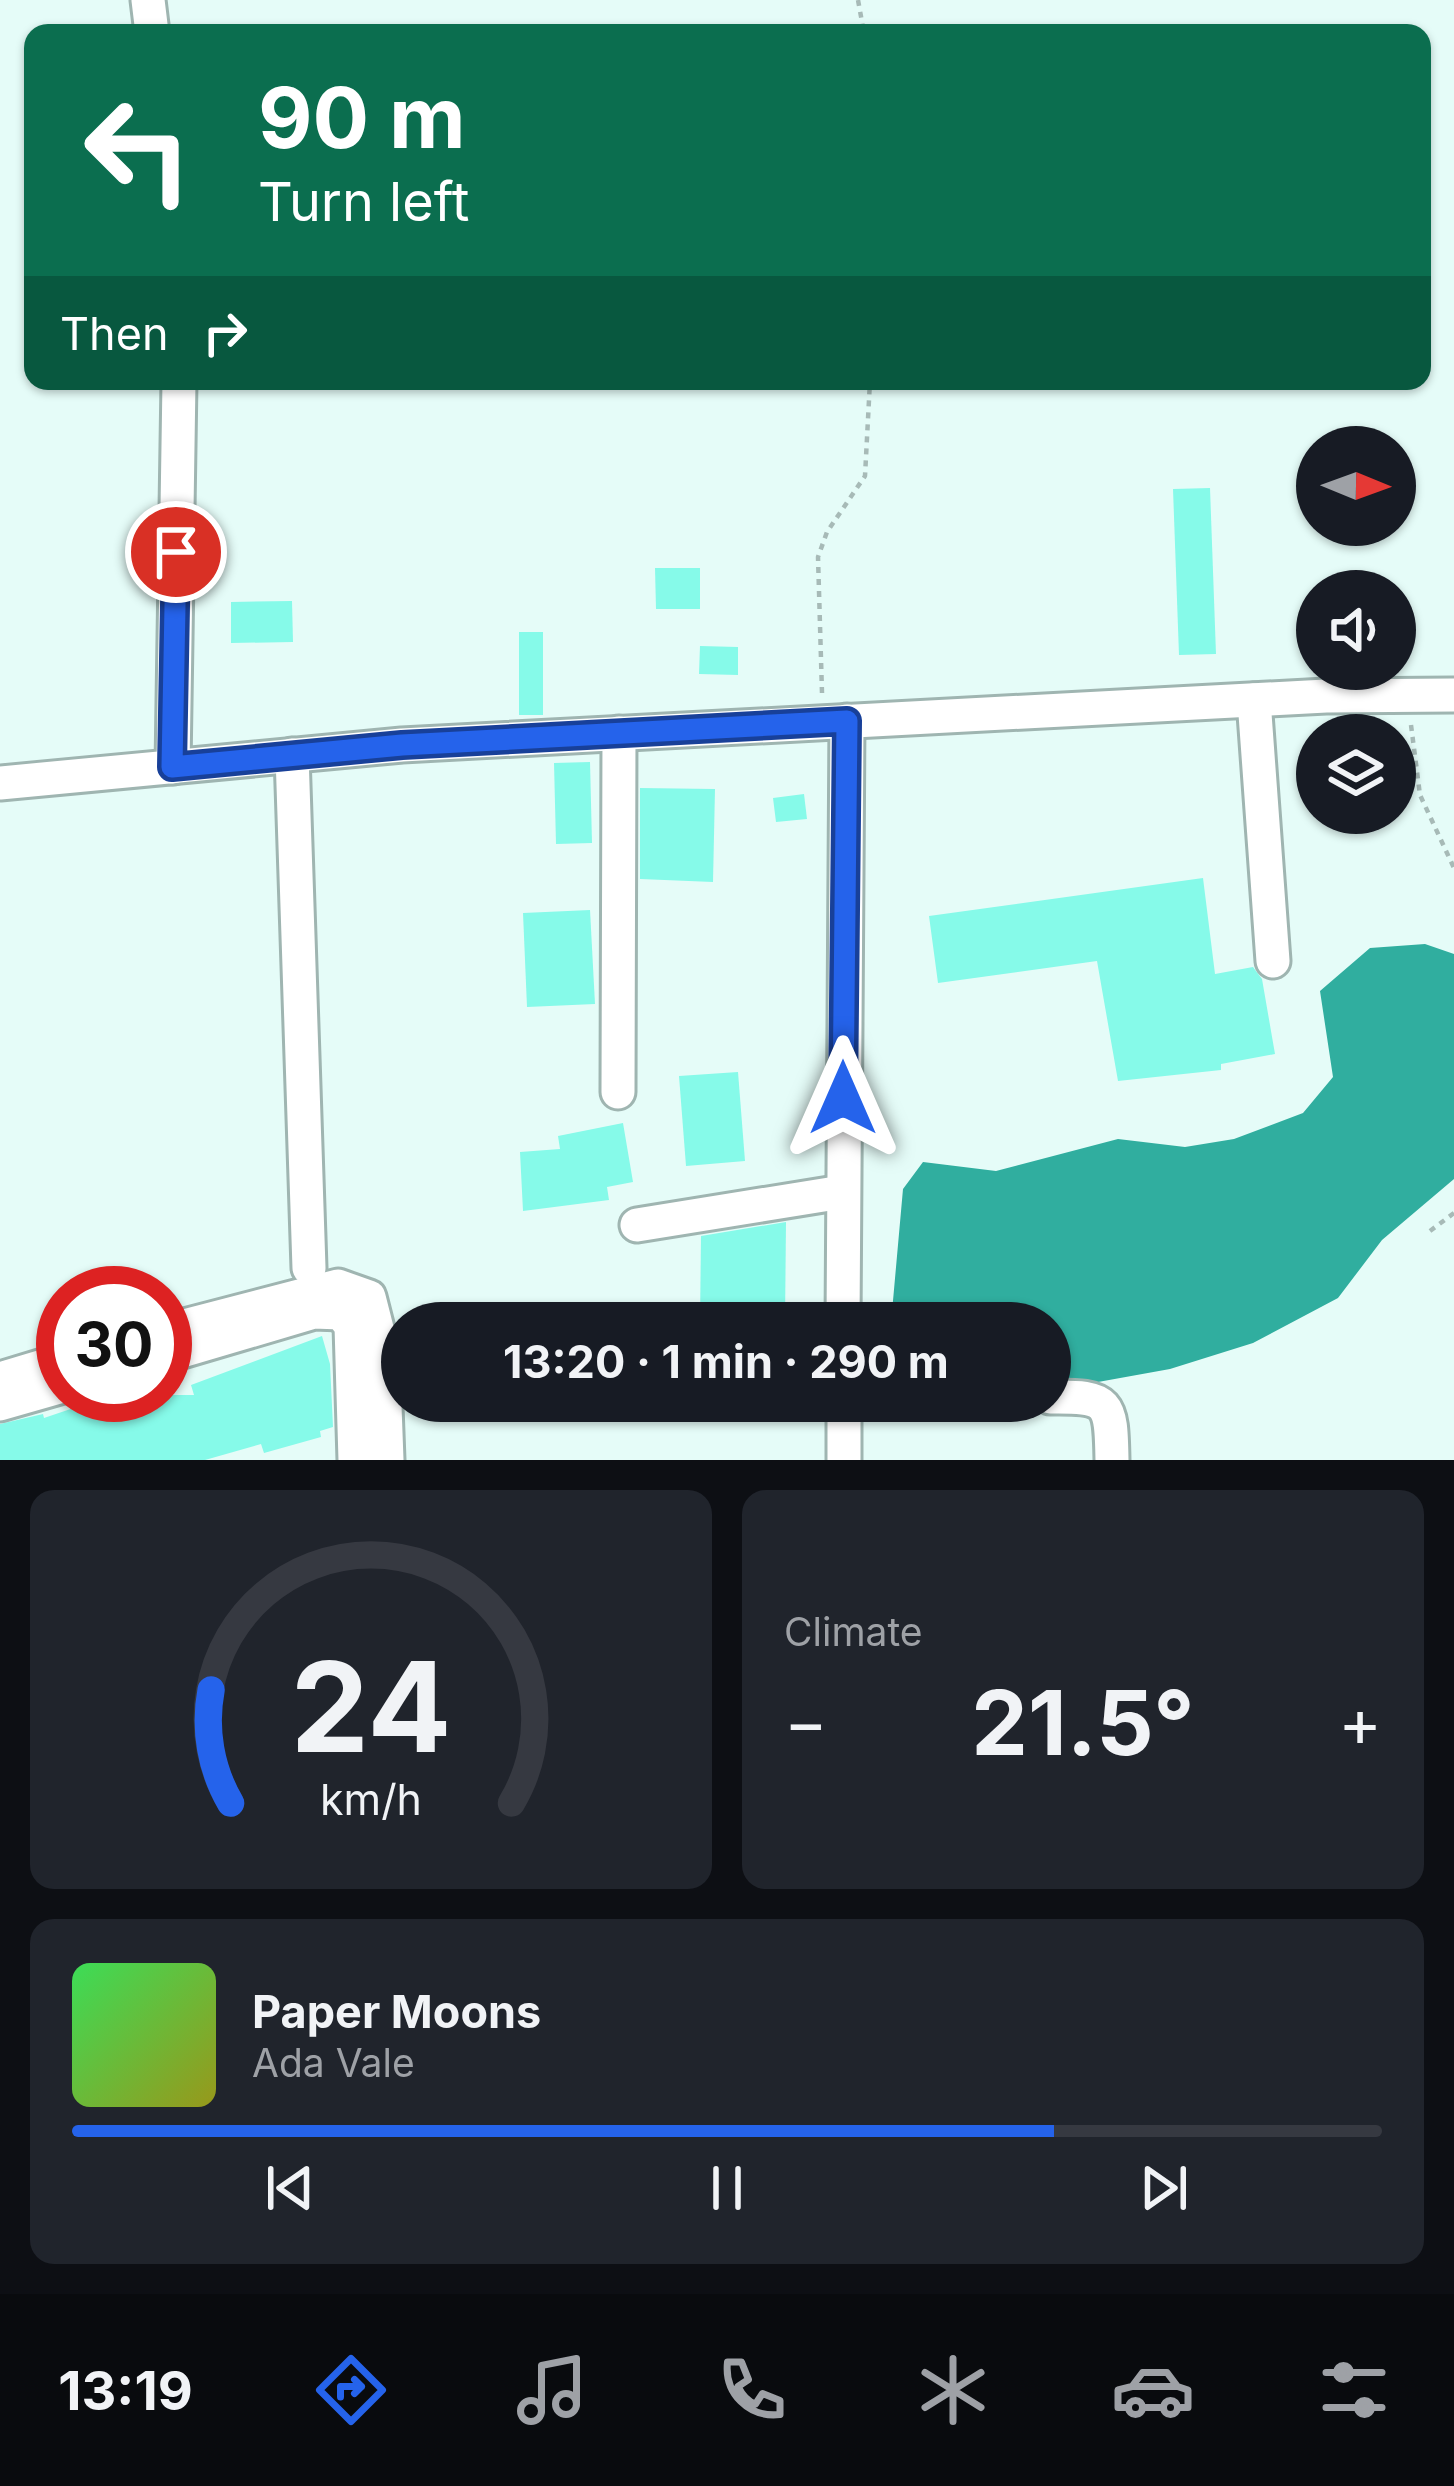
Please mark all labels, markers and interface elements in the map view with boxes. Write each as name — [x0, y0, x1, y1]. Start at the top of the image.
text: 90 m — [258, 67, 466, 168]
icon: left — [60, 72, 216, 228]
text: Turn left — [258, 169, 469, 234]
icon: right — [192, 300, 258, 366]
text: Then — [60, 306, 168, 361]
north arrow — [1296, 426, 1416, 546]
map controls — [1296, 426, 1416, 834]
pin — [125, 501, 227, 603]
icon: arrive — [143, 519, 209, 585]
button: sound — [1296, 570, 1416, 690]
button: layers — [1296, 714, 1416, 834]
position arrow — [780, 1035, 906, 1161]
speed limit sign: 30 — [36, 1266, 192, 1422]
text: 13:20 · 1 min · 290 m — [503, 1334, 949, 1389]
text: Climate — [784, 1608, 923, 1655]
text: 24 — [290, 1631, 452, 1782]
text: 21.5° — [971, 1668, 1195, 1777]
text: − — [784, 1682, 828, 1762]
text: + — [1338, 1682, 1382, 1762]
text: km/h — [320, 1772, 422, 1824]
text: Paper Moons — [252, 1984, 541, 2039]
text: Ada Vale — [252, 2039, 415, 2086]
icon: previous — [257, 2155, 323, 2221]
icon: pause — [694, 2155, 760, 2221]
icon: next — [1131, 2155, 1197, 2221]
icon: directions — [309, 2348, 393, 2432]
icon: music — [510, 2348, 594, 2432]
icon: phone — [710, 2348, 794, 2432]
icon: climate — [911, 2348, 995, 2432]
icon: car — [1111, 2348, 1195, 2432]
icon: filters — [1312, 2348, 1396, 2432]
text: 13:19 — [58, 2358, 193, 2423]

